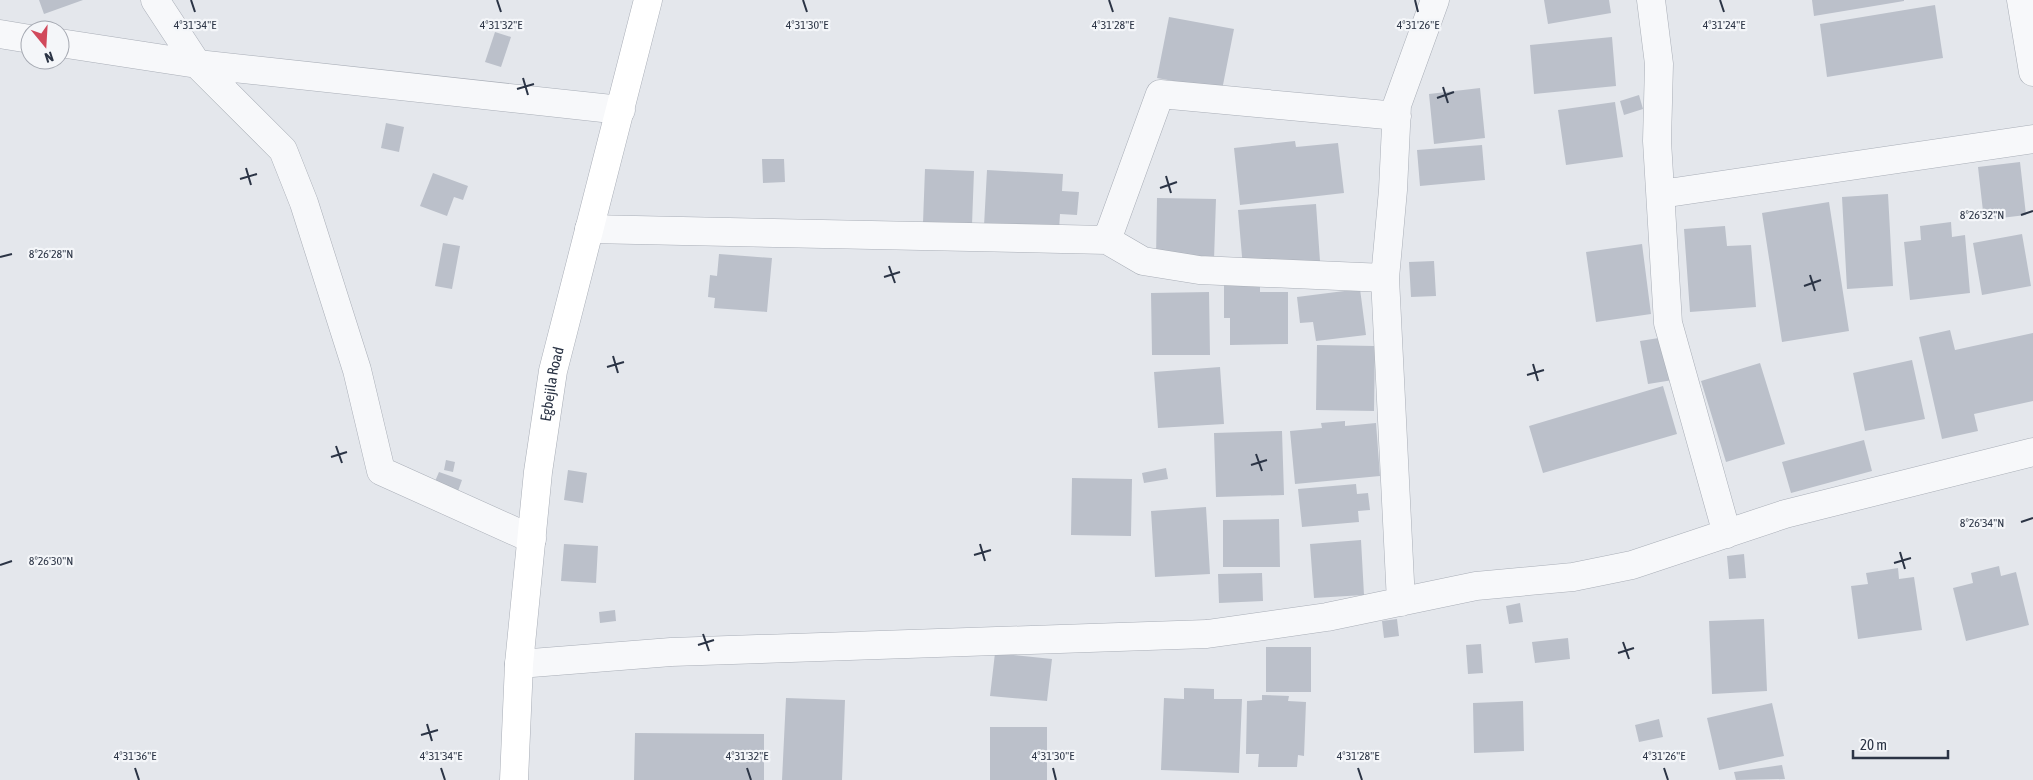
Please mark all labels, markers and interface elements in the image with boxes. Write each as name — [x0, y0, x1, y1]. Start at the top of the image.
text: 4°31'34"E — [174, 18, 216, 32]
text: 4°31'32"E — [480, 18, 522, 32]
text: 4°31'30"E — [786, 18, 828, 32]
text: 4°31'28"E — [1092, 18, 1134, 32]
text: 4°31'26"E — [1397, 18, 1439, 32]
text: 4°31'24"E — [1703, 18, 1745, 32]
north arrow — [20, 20, 70, 70]
text: N — [43, 48, 55, 66]
text: 8°26'32"N — [1960, 208, 2004, 222]
text: 8°26'28"N — [29, 247, 73, 261]
street label: Egbejila Road — [537, 345, 567, 422]
text: 8°26'34"N — [1960, 516, 2004, 530]
text: 8°26'30"N — [29, 554, 73, 568]
scale bar — [1853, 728, 1948, 760]
text: 20 m — [1860, 736, 1887, 753]
text: 4°31'36"E — [114, 749, 156, 763]
text: 4°31'34"E — [420, 749, 462, 763]
text: 4°31'32"E — [726, 749, 768, 763]
text: 4°31'30"E — [1032, 749, 1074, 763]
text: 4°31'28"E — [1337, 749, 1379, 763]
text: 4°31'26"E — [1643, 749, 1685, 763]

